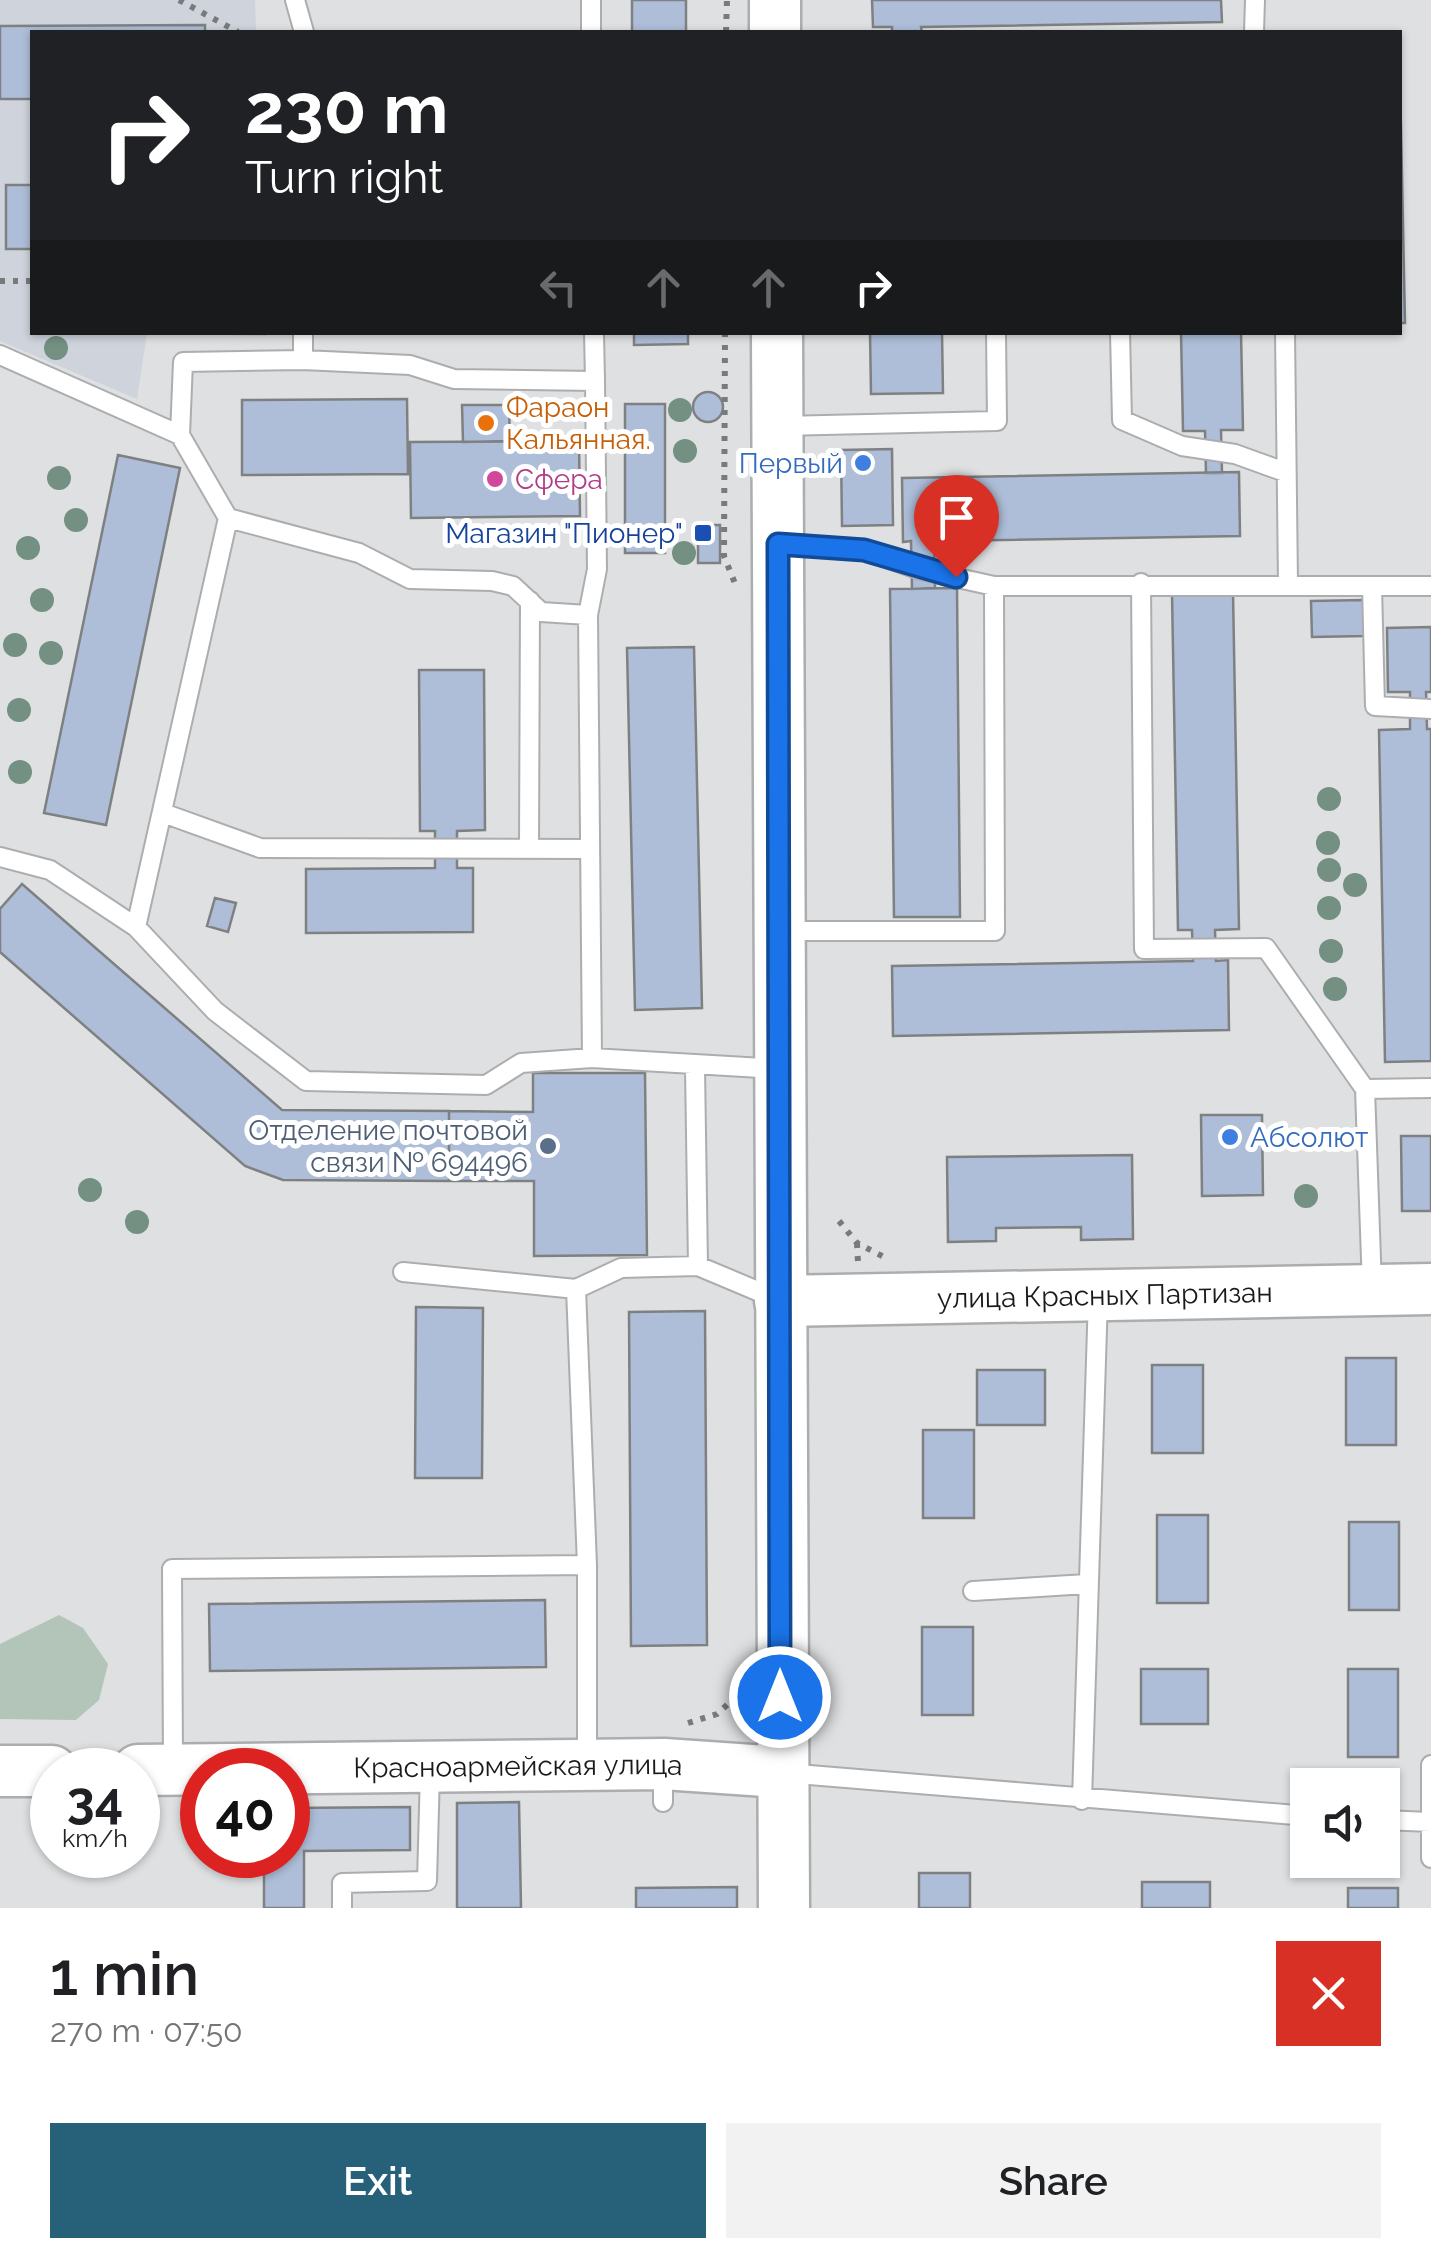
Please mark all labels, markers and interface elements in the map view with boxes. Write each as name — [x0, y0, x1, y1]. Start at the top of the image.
text: 230 m — [245, 67, 449, 149]
icon: right — [80, 70, 210, 200]
text: Turn right — [245, 151, 443, 204]
icon: left — [531, 260, 586, 315]
icon: ahead — [636, 260, 691, 315]
icon: ahead — [741, 260, 796, 315]
icon: right — [846, 260, 901, 315]
place label: Фараон Кальянная. — [506, 391, 651, 456]
marker: Фараон Кальянная. — [475, 412, 497, 434]
place label: Первый — [739, 447, 843, 480]
marker: Первый — [852, 452, 874, 474]
place label: Сфера — [515, 463, 603, 496]
marker: Сфера — [484, 468, 506, 490]
pin — [914, 475, 999, 578]
icon: arrive — [929, 490, 984, 545]
place label: Магазин "Пионер" — [445, 517, 683, 550]
marker: Магазин "Пионер" — [692, 522, 714, 544]
place label: Отделение почтовой связи № 694496 — [248, 1114, 528, 1179]
place label: Абсолют — [1250, 1121, 1368, 1154]
marker: Абсолют — [1219, 1126, 1241, 1148]
marker: Отделение почтовой связи № 694496 — [537, 1135, 559, 1157]
street label: улица Красных Партизан — [937, 1275, 1273, 1315]
position arrow — [728, 1645, 832, 1749]
street label: Красноармейская улица — [353, 1747, 684, 1784]
speed limit sign: 40 — [180, 1748, 310, 1878]
map controls — [1290, 1768, 1400, 1878]
button: sound — [1290, 1768, 1400, 1878]
text: 34 — [67, 1771, 123, 1830]
text: km/h — [62, 1823, 128, 1853]
text: 1 min — [50, 1939, 199, 2009]
button: close — [1276, 1941, 1381, 2046]
text: 270 m · 07:50 — [50, 2012, 243, 2049]
button: Exit — [50, 2123, 706, 2238]
button: Share — [726, 2123, 1381, 2238]

